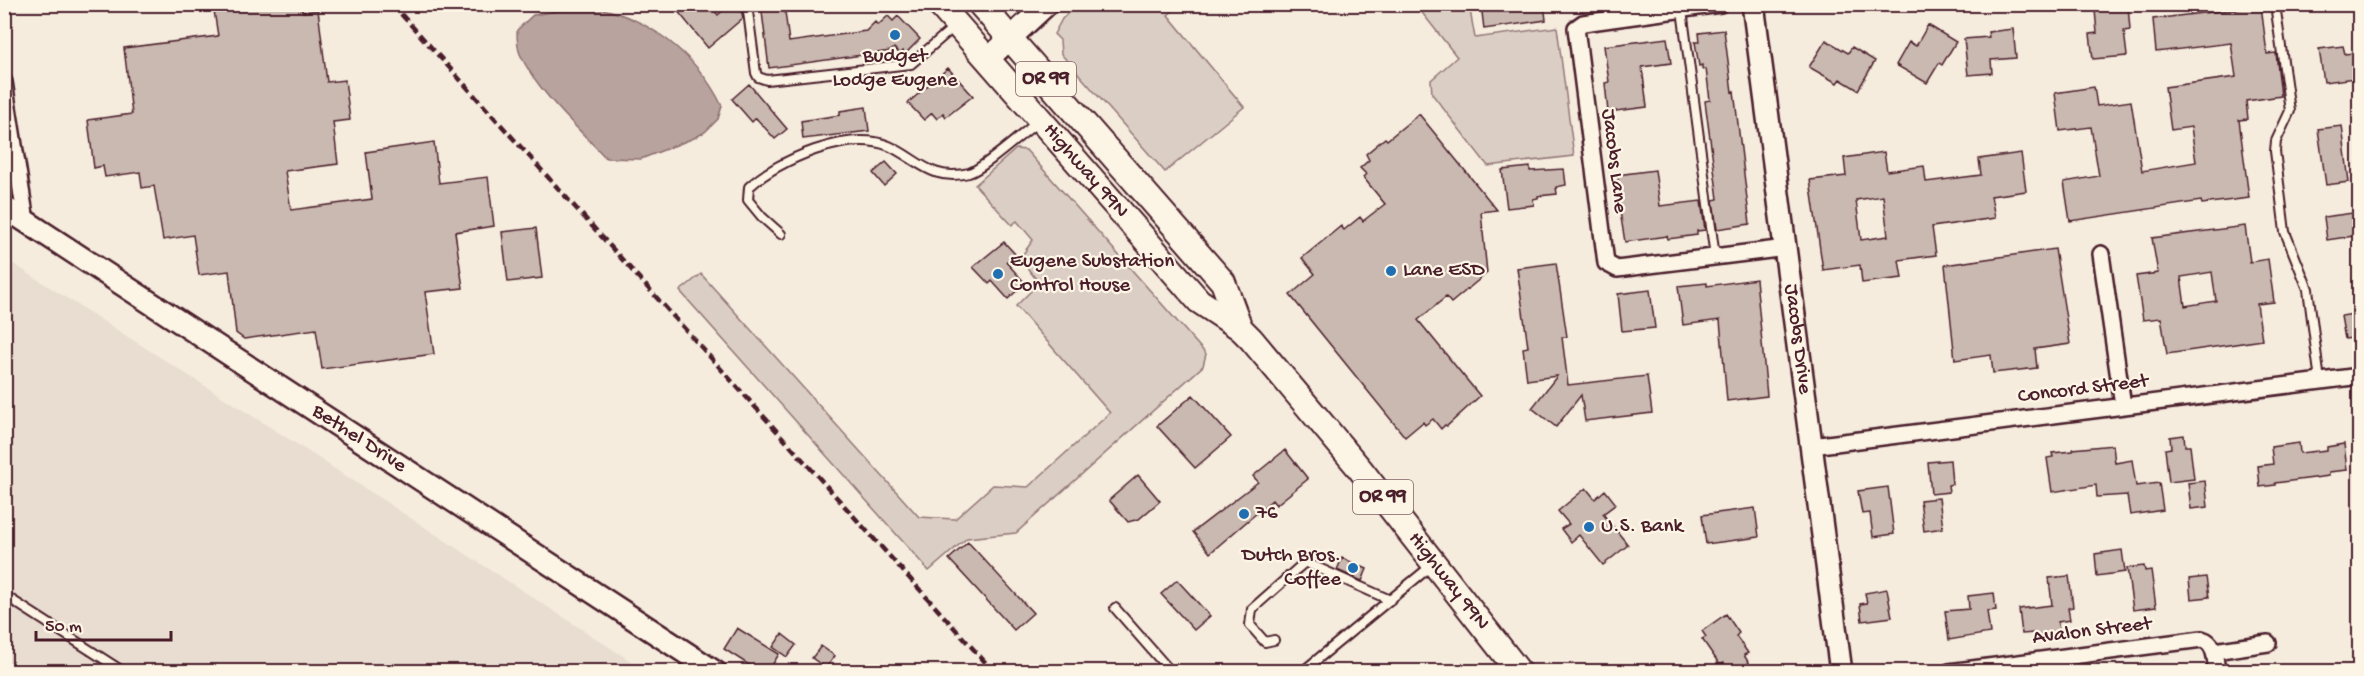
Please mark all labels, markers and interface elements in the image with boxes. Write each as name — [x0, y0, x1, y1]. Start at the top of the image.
marker: Budget Lodge Eugene — [888, 28, 902, 42]
place label: Budget Lodge Eugene — [832, 45, 959, 94]
road number: OR 99 — [1016, 62, 1076, 96]
street label: Jacobs Lane — [1594, 107, 1632, 216]
street label: Highway 99N — [1037, 118, 1133, 224]
place label: Eugene Substation Control House — [1010, 250, 1174, 299]
place label: Lane ESD — [1403, 259, 1485, 284]
marker: Lane ESD — [1384, 264, 1398, 278]
marker: Eugene Substation Control House — [991, 267, 1005, 281]
street label: Jacobs Drive — [1778, 283, 1817, 397]
street label: Concord Street — [2016, 369, 2152, 410]
street label: Bethel Drive — [306, 399, 412, 480]
road number: OR 99 — [1353, 480, 1413, 514]
place label: 76 — [1255, 502, 1278, 527]
marker: 76 — [1237, 507, 1251, 521]
place label: U.S. Bank — [1601, 515, 1685, 540]
marker: U.S. Bank — [1582, 520, 1596, 534]
street label: Highway 99N — [1402, 527, 1494, 636]
place label: Dutch Bros. Coffee — [1240, 544, 1342, 593]
marker: Dutch Bros. Coffee — [1346, 561, 1360, 575]
scale bar — [36, 604, 171, 642]
street label: Avalon Street — [2031, 612, 2155, 652]
text: 50 m — [45, 617, 82, 638]

